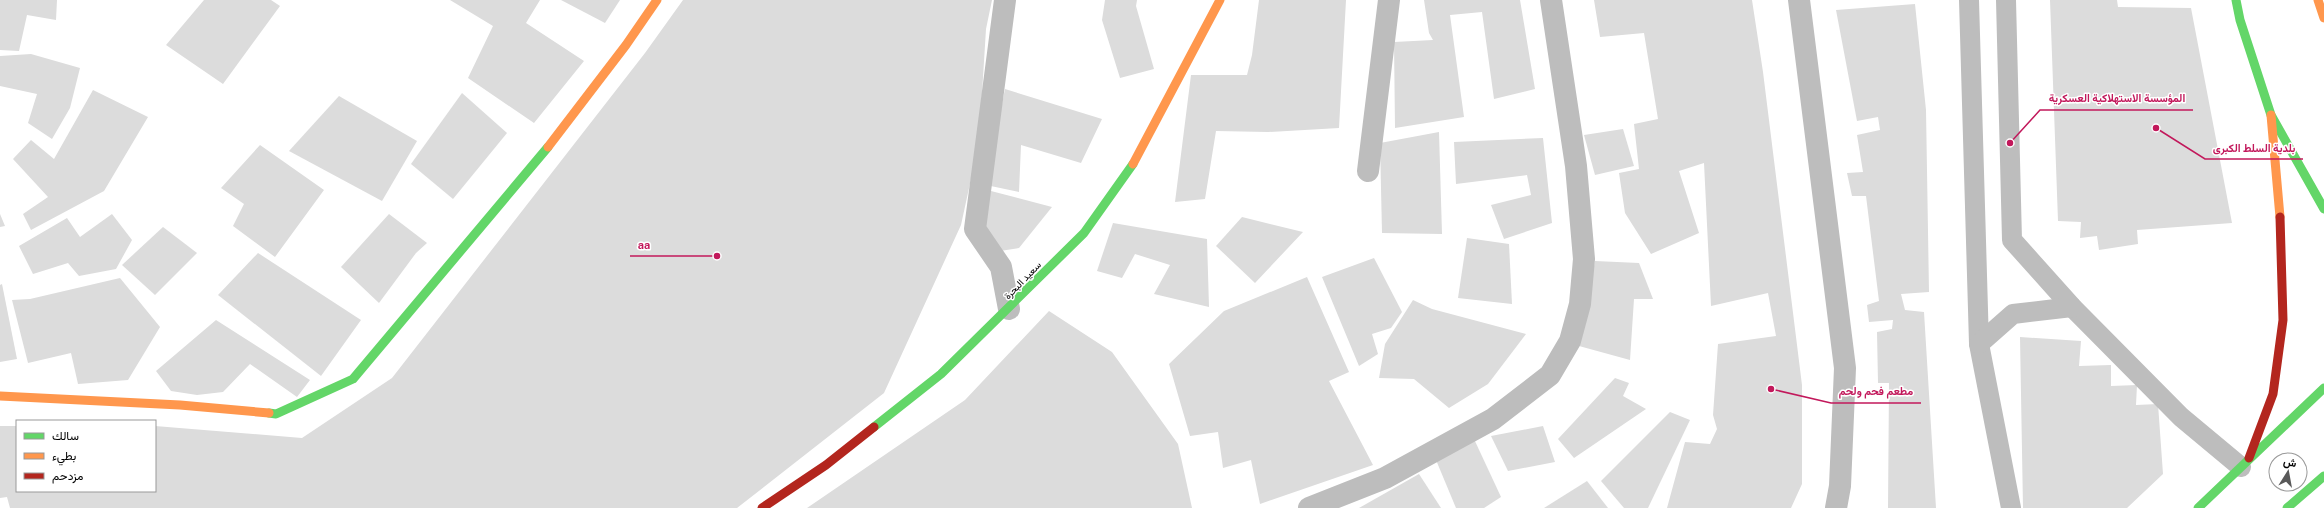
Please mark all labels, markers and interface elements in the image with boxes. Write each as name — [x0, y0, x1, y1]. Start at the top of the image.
callout: المؤسسة الاستهلاكية العسكرية — [2040, 87, 2193, 110]
text: المؤسسة الاستهلاكية العسكرية — [2049, 92, 2185, 105]
callout: بلدية السلط الكبرى — [2205, 136, 2303, 159]
text: بلدية السلط الكبرى — [2213, 142, 2295, 155]
callout: aa — [630, 233, 658, 256]
text: aa — [638, 239, 650, 251]
street label: سعيد البحرة — [1001, 258, 1044, 302]
callout: مطعم فحم ولحم — [1831, 380, 1921, 403]
text: مطعم فحم ولحم — [1839, 385, 1913, 399]
legend — [16, 420, 156, 492]
text: سالك — [52, 429, 79, 443]
text: بطيء — [52, 449, 76, 466]
north arrow — [2268, 452, 2308, 492]
text: ش — [2282, 455, 2298, 470]
text: مزدحم — [52, 469, 83, 484]

